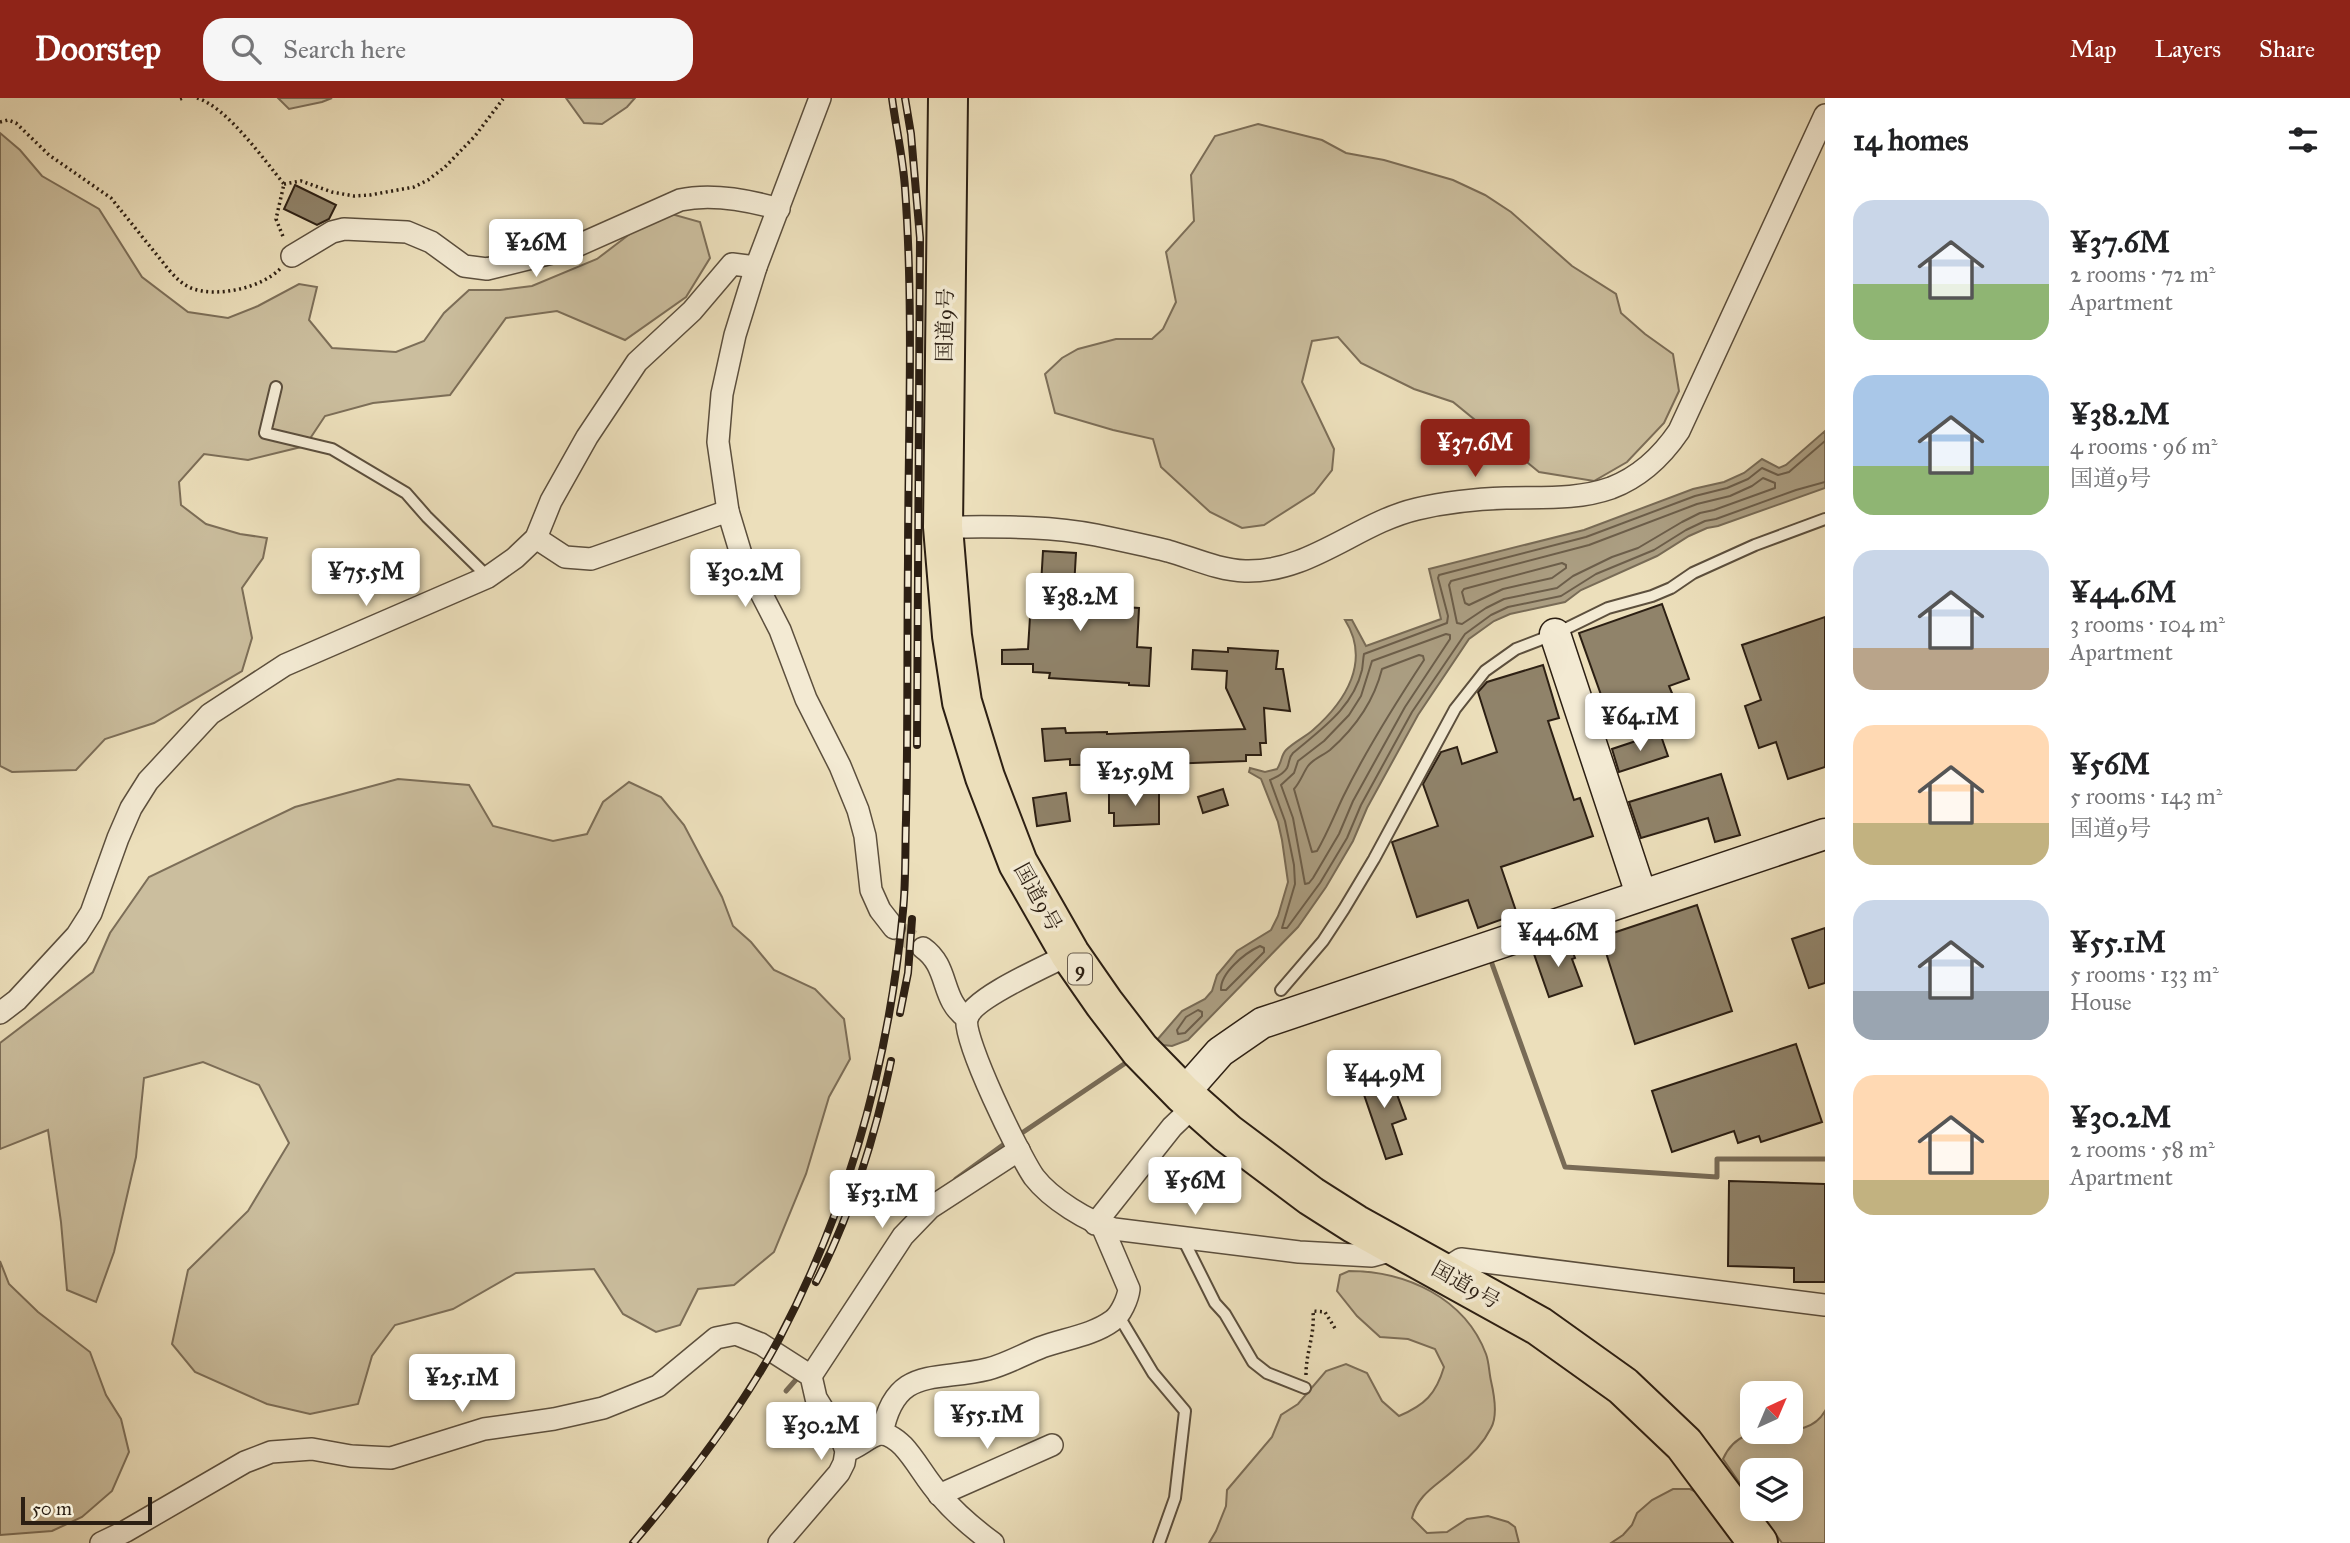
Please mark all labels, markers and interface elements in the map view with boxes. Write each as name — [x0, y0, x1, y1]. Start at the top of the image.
search box — [203, 18, 693, 81]
text: Doorstep — [35, 29, 161, 69]
icon: search — [227, 30, 265, 68]
text: Search here — [283, 33, 406, 65]
text: Map — [2070, 34, 2117, 64]
text: Layers — [2155, 34, 2221, 64]
text: Share — [2259, 34, 2315, 64]
icon: filters — [2284, 121, 2322, 159]
text: 14 homes — [1853, 122, 1968, 158]
pin: ¥26M — [495, 220, 577, 279]
text: ¥37.6M — [2070, 224, 2170, 260]
text: ¥26M — [505, 228, 567, 256]
icon: home — [1909, 228, 1993, 312]
text: 2 rooms · 72 m² — [2070, 260, 2215, 288]
street label: 国道9号 — [931, 288, 959, 362]
text: Apartment — [2070, 288, 2173, 316]
text: ¥38.2M — [2070, 396, 2170, 432]
icon: home — [1909, 403, 1993, 487]
pin: ¥37.6M — [1418, 420, 1532, 479]
text: ¥37.6M — [1437, 428, 1513, 456]
text: 4 rooms · 96 m² — [2070, 432, 2217, 460]
text: 国道9号 — [2070, 464, 2151, 492]
pin: ¥75.5M — [309, 548, 423, 608]
pin: ¥30.2M — [688, 550, 802, 609]
text: ¥75.5M — [328, 557, 404, 585]
text: ¥30.2M — [706, 558, 784, 586]
pin: ¥38.2M — [1023, 574, 1137, 633]
text: ¥44.6M — [2070, 574, 2176, 610]
icon: home — [1909, 578, 1993, 662]
text: ¥38.2M — [1042, 582, 1118, 610]
text: 3 rooms · 104 m² — [2070, 610, 2225, 638]
text: Apartment — [2070, 638, 2173, 666]
pin: ¥64.1M — [1583, 694, 1697, 753]
text: ¥64.1M — [1601, 702, 1679, 730]
text: ¥56M — [2070, 746, 2150, 782]
pin: ¥25.9M — [1078, 748, 1192, 808]
icon: home — [1909, 753, 1993, 837]
text: ¥25.9M — [1096, 757, 1174, 785]
text: 5 rooms · 143 m² — [2070, 782, 2222, 810]
text: 国道9号 — [2070, 814, 2151, 842]
street label: 国道9号 — [1009, 858, 1067, 936]
pin: ¥44.6M — [1501, 910, 1615, 969]
text: ¥44.6M — [1517, 918, 1599, 946]
text: ¥55.1M — [2070, 924, 2166, 960]
icon: home — [1909, 928, 1993, 1012]
road number: 9 — [1068, 954, 1092, 984]
text: 5 rooms · 133 m² — [2070, 960, 2219, 988]
text: House — [2070, 988, 2132, 1016]
pin: ¥44.9M — [1327, 1051, 1441, 1110]
text: ¥44.9M — [1343, 1059, 1425, 1087]
text: ¥30.2M — [2070, 1099, 2171, 1135]
icon: home — [1909, 1103, 1993, 1187]
text: 2 rooms · 58 m² — [2070, 1135, 2215, 1163]
pin: ¥56M — [1154, 1158, 1236, 1217]
text: Apartment — [2070, 1163, 2173, 1191]
text: ¥56M — [1164, 1166, 1226, 1194]
pin: ¥53.1M — [825, 1170, 939, 1230]
text: ¥53.1M — [846, 1179, 918, 1207]
street label: 国道9号 — [1427, 1256, 1505, 1314]
pin: ¥25.1M — [405, 1354, 519, 1414]
text: ¥25.1M — [425, 1363, 499, 1391]
north arrow — [1740, 1381, 1802, 1444]
map controls — [1740, 1381, 1803, 1521]
pin: ¥55.1M — [930, 1392, 1044, 1451]
text: ¥55.1M — [950, 1400, 1024, 1428]
pin: ¥30.2M — [764, 1402, 878, 1462]
text: ¥30.2M — [782, 1411, 860, 1439]
button: layers — [1740, 1458, 1803, 1521]
scale bar — [21, 1494, 152, 1526]
text: 50 m — [32, 1497, 72, 1520]

